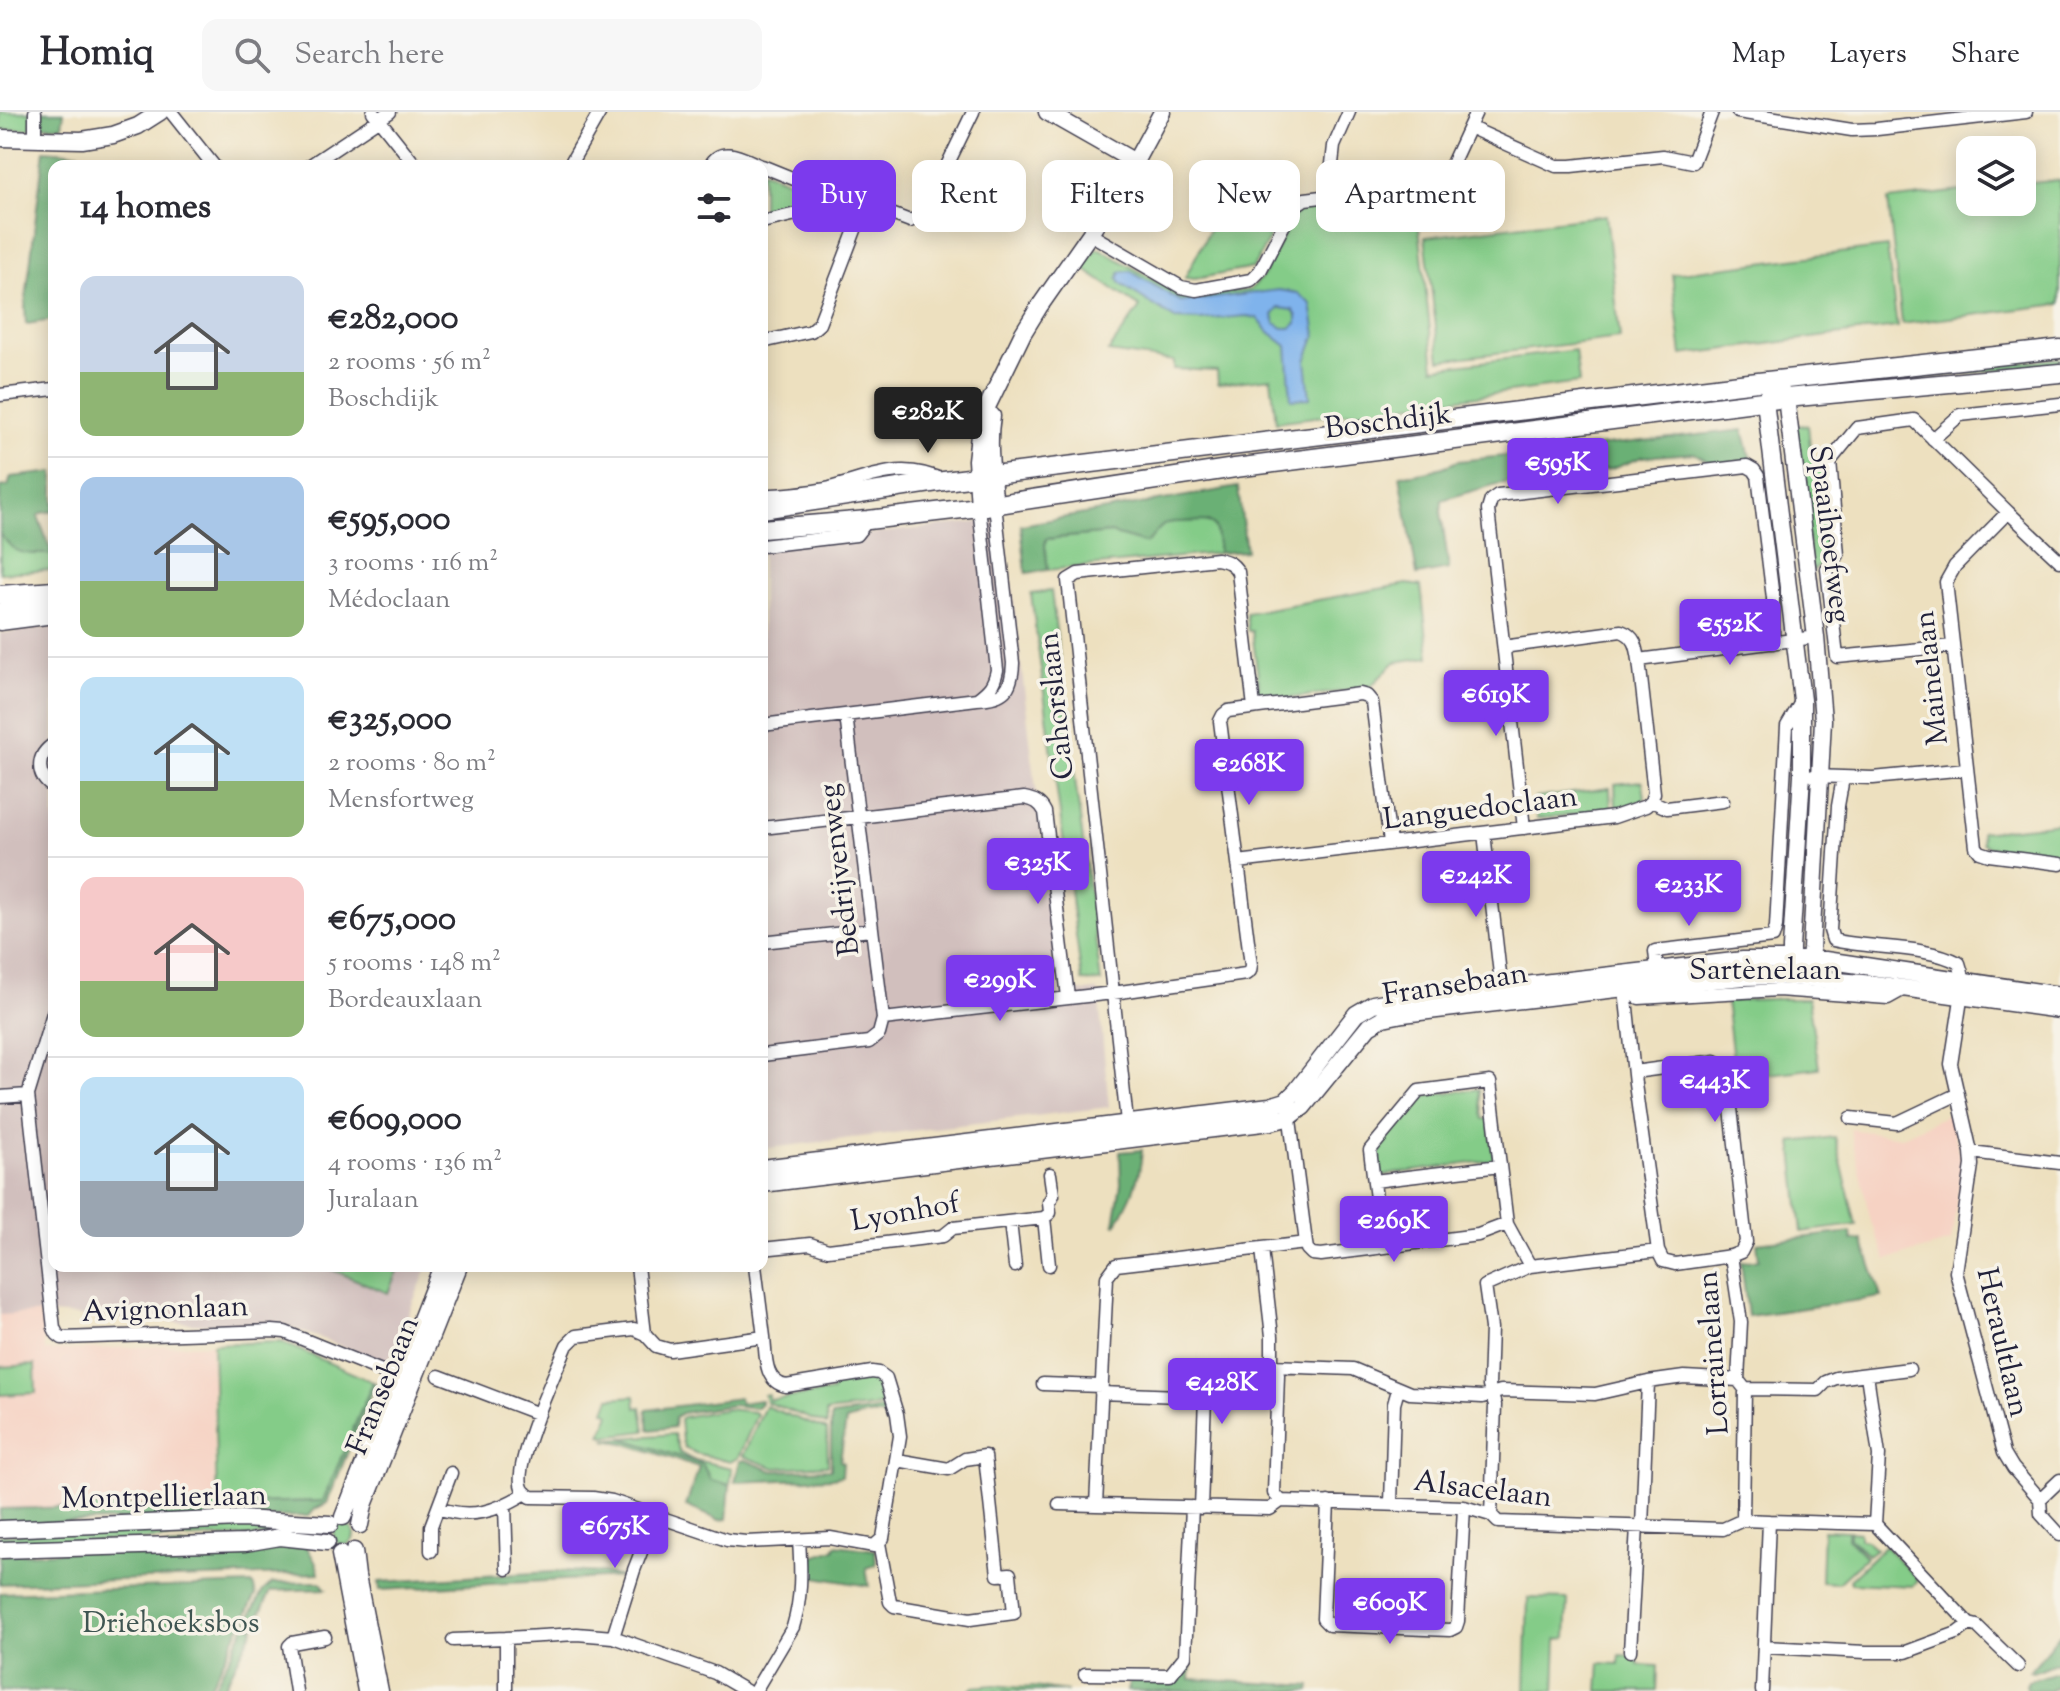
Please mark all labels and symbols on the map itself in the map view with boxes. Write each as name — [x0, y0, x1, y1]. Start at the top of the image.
pin: €282K — [872, 387, 984, 455]
street label: Boschdijk — [1322, 393, 1454, 452]
pin: €595K — [1502, 438, 1614, 506]
street label: Spaaihoefweg — [1796, 443, 1861, 626]
pin: €552K — [1674, 599, 1786, 667]
street label: Mainelaan — [1904, 608, 1961, 747]
street label: Cahorslaan — [1028, 630, 1087, 782]
pin: €619K — [1440, 670, 1552, 738]
pin: €268K — [1193, 739, 1305, 807]
street label: Languedoclaan — [1381, 776, 1580, 843]
street label: Bedrijvenweg — [809, 781, 872, 958]
pin: €325K — [982, 838, 1094, 906]
pin: €242K — [1420, 851, 1532, 919]
pin: €233K — [1633, 860, 1745, 928]
street label: Sartènelaan — [1689, 950, 1841, 993]
street label: Fransebaan — [1380, 953, 1531, 1018]
pin: €299K — [944, 955, 1056, 1023]
pin: €443K — [1659, 1056, 1771, 1124]
street label: Lyonhof — [848, 1182, 965, 1244]
pin: €269K — [1338, 1196, 1450, 1264]
street label: Heraultlaan — [1964, 1264, 2040, 1422]
street label: Lorrainelaan — [1687, 1269, 1742, 1436]
street label: Avignonlaan — [81, 1286, 249, 1335]
street label: Fransebaan — [337, 1310, 432, 1462]
pin: €428K — [1166, 1358, 1278, 1426]
street label: Alsacelaan — [1411, 1461, 1555, 1520]
street label: Montpellierlaan — [61, 1475, 267, 1522]
pin: €675K — [559, 1502, 671, 1570]
pin: €609K — [1334, 1578, 1446, 1646]
park label: Driehoeksbos — [82, 1603, 260, 1646]

